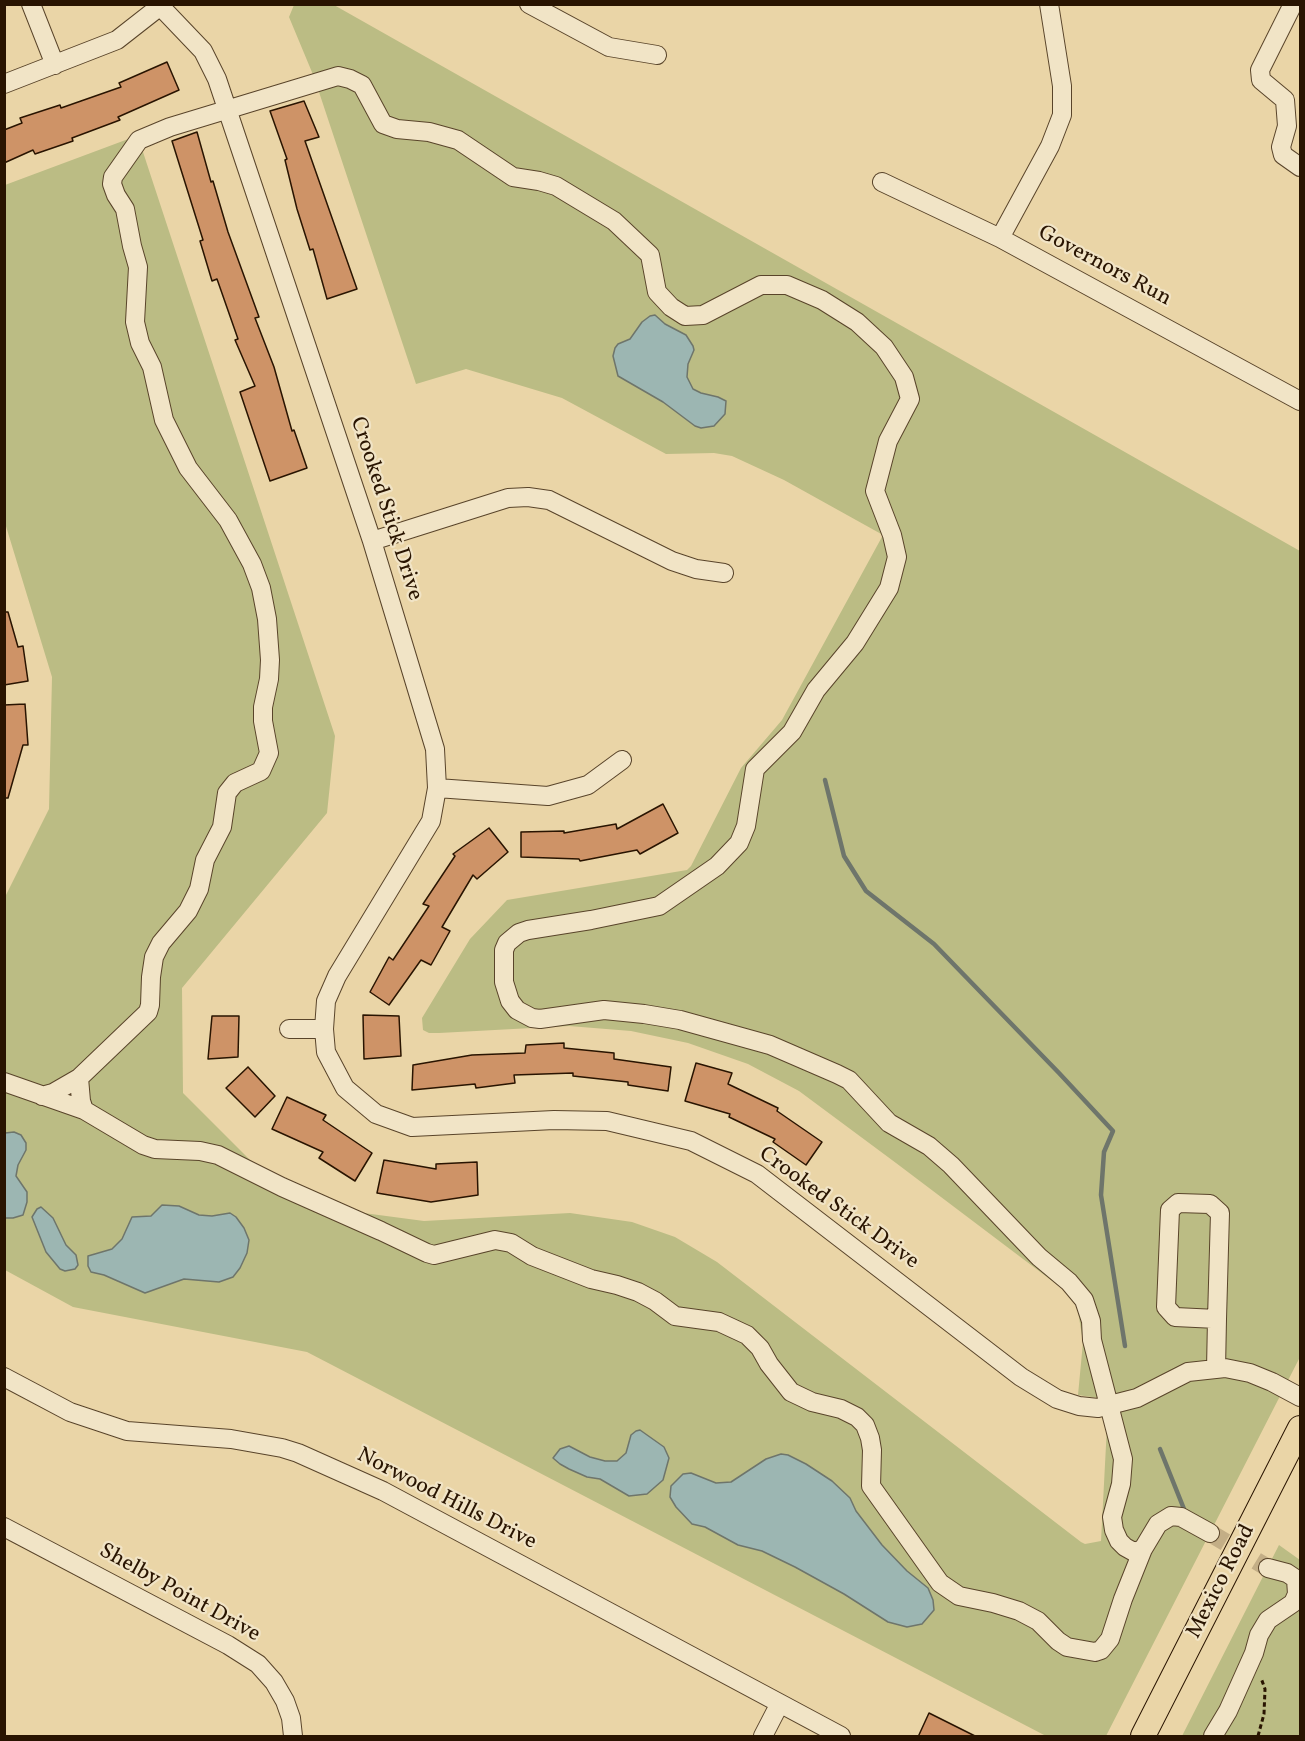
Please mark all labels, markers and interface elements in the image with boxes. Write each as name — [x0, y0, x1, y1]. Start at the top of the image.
street label: Governors Run — [1033, 221, 1175, 313]
street label: Crooked Stick Drive — [343, 414, 427, 604]
street label: Crooked Stick Drive — [753, 1142, 923, 1276]
street label: Norwood Hills Drive — [352, 1443, 540, 1557]
street label: Mexico Road — [1182, 1521, 1262, 1643]
street label: Shelby Point Drive — [94, 1539, 264, 1649]

